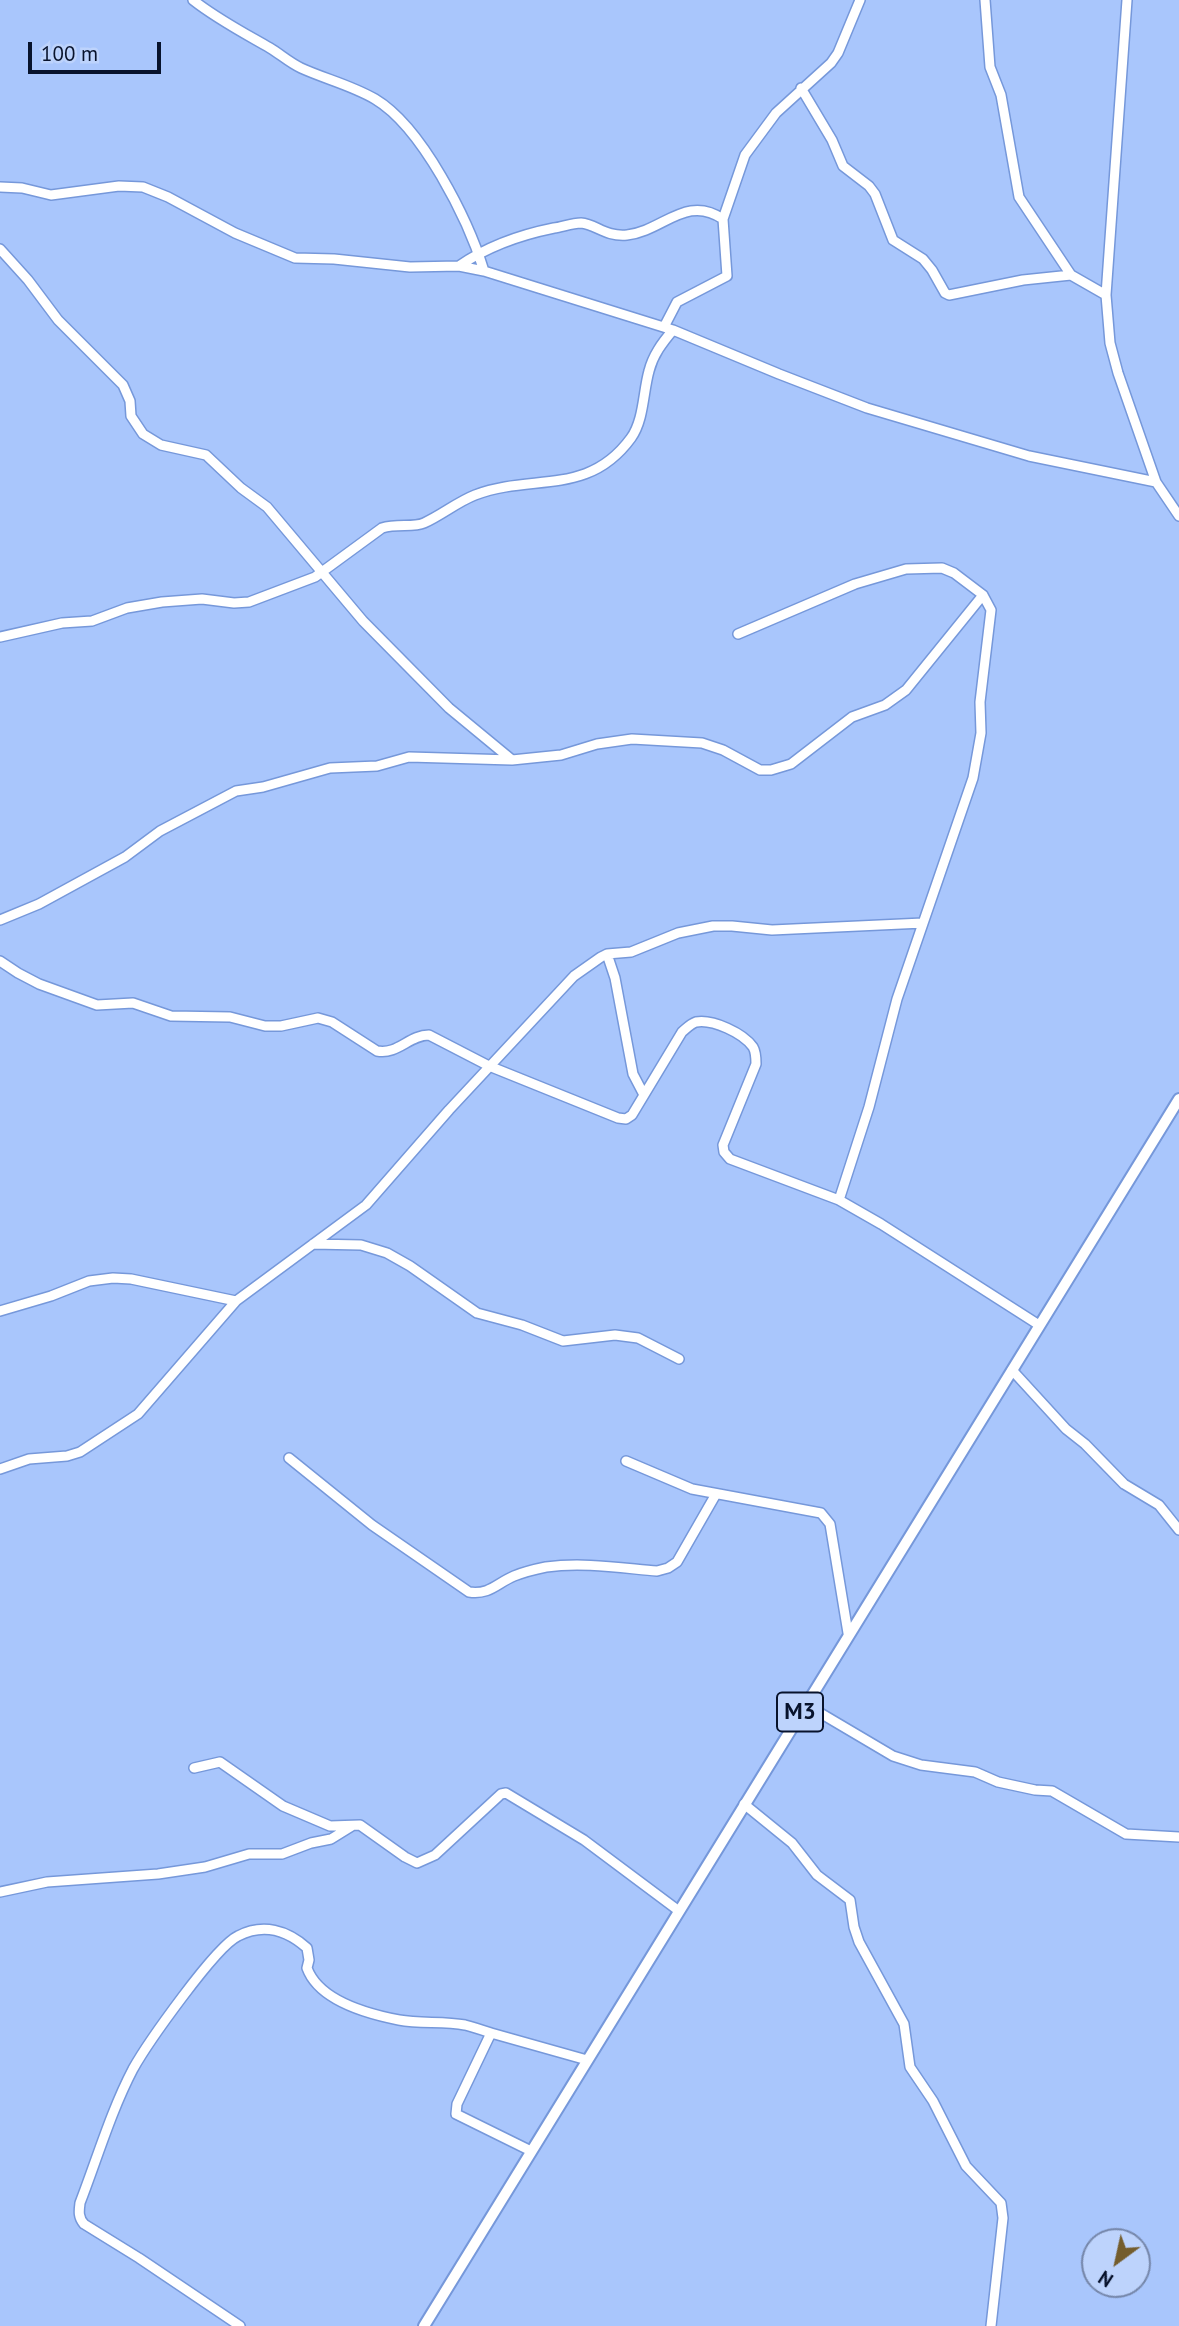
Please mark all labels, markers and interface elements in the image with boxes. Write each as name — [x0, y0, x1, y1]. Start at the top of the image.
scale bar — [32, 28, 164, 72]
text: 100 m — [41, 40, 98, 67]
road number: M3 — [777, 1693, 823, 1732]
north arrow — [1081, 2228, 1151, 2298]
text: N — [1094, 2265, 1117, 2292]

